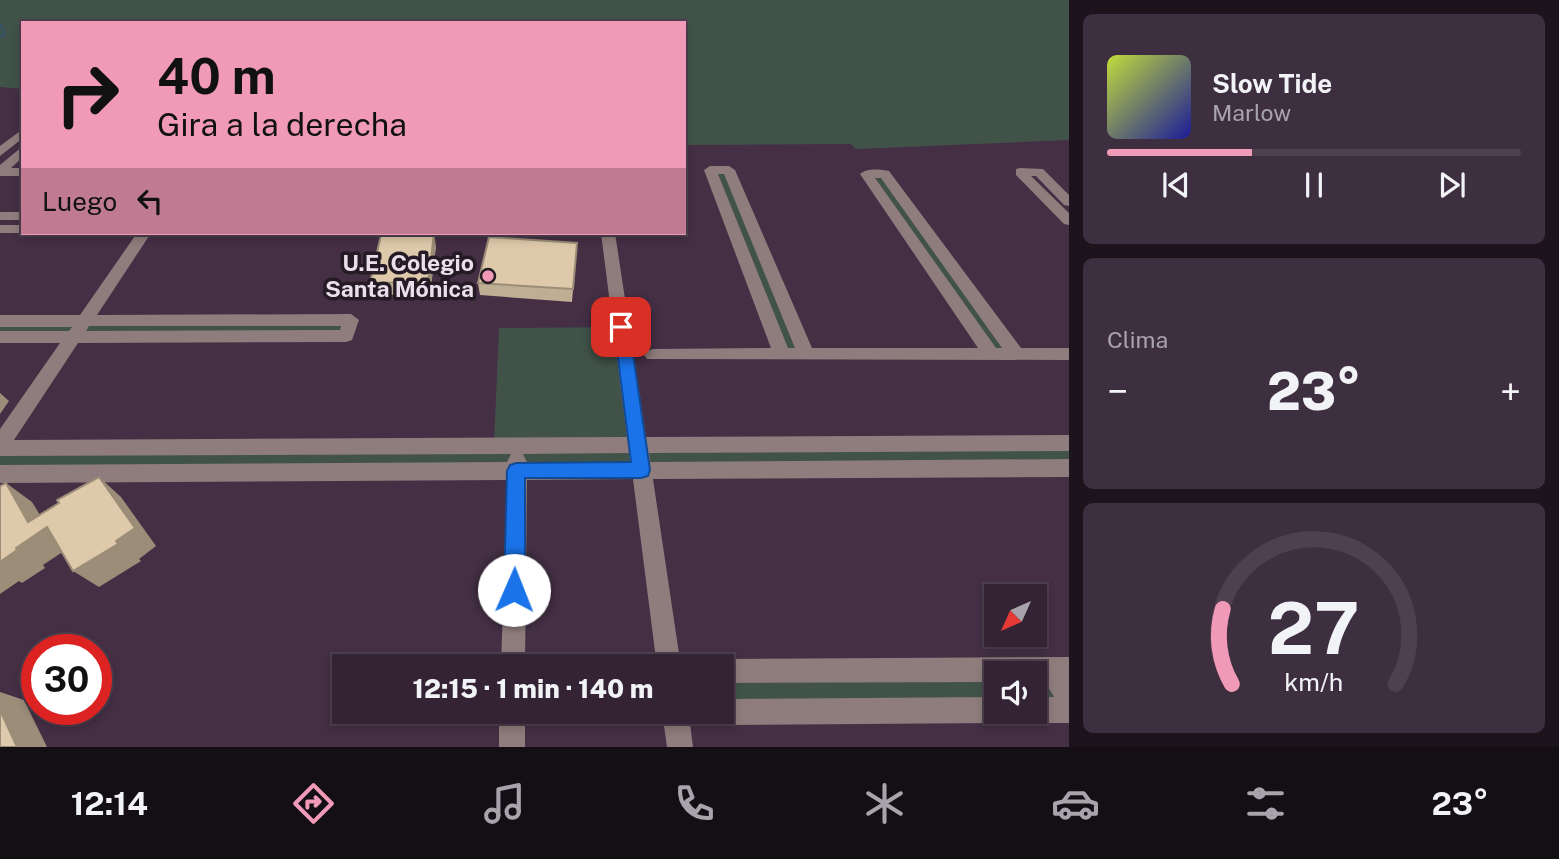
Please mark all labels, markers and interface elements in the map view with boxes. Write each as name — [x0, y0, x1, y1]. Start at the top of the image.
text: 40 m — [157, 47, 276, 105]
icon: right — [42, 49, 133, 140]
text: Slow Tide — [1212, 68, 1332, 99]
text: Marlow — [1212, 99, 1291, 126]
text: Gira a la derecha — [157, 106, 407, 143]
icon: previous — [1157, 166, 1195, 204]
icon: pause — [1295, 166, 1333, 204]
icon: next — [1433, 166, 1471, 204]
icon: left — [131, 182, 169, 220]
text: Luego — [42, 186, 117, 217]
place label: U.E. Colegio Santa Mónica — [325, 249, 474, 302]
marker: U.E. Colegio Santa Mónica — [480, 268, 496, 284]
pin — [591, 297, 651, 357]
icon: arrive — [602, 308, 640, 346]
text: Clima — [1107, 326, 1168, 353]
text: 23° — [1267, 361, 1361, 422]
text: − — [1107, 369, 1128, 414]
text: + — [1500, 369, 1521, 414]
position arrow — [477, 553, 551, 627]
north arrow — [984, 584, 1046, 648]
map controls — [984, 584, 1047, 724]
text: 27 — [1268, 585, 1360, 670]
speed limit sign: 30 — [21, 634, 112, 725]
button: sound — [984, 661, 1047, 724]
text: km/h — [1285, 667, 1343, 697]
text: 12:15 · 1 min · 140 m — [413, 673, 653, 704]
icon: directions — [289, 779, 338, 828]
icon: music — [480, 779, 529, 828]
icon: phone — [670, 779, 719, 828]
icon: climate — [860, 779, 909, 828]
icon: car — [1051, 779, 1100, 828]
icon: filters — [1241, 779, 1290, 828]
text: 12:14 — [71, 785, 148, 822]
text: 23° — [1432, 785, 1488, 822]

